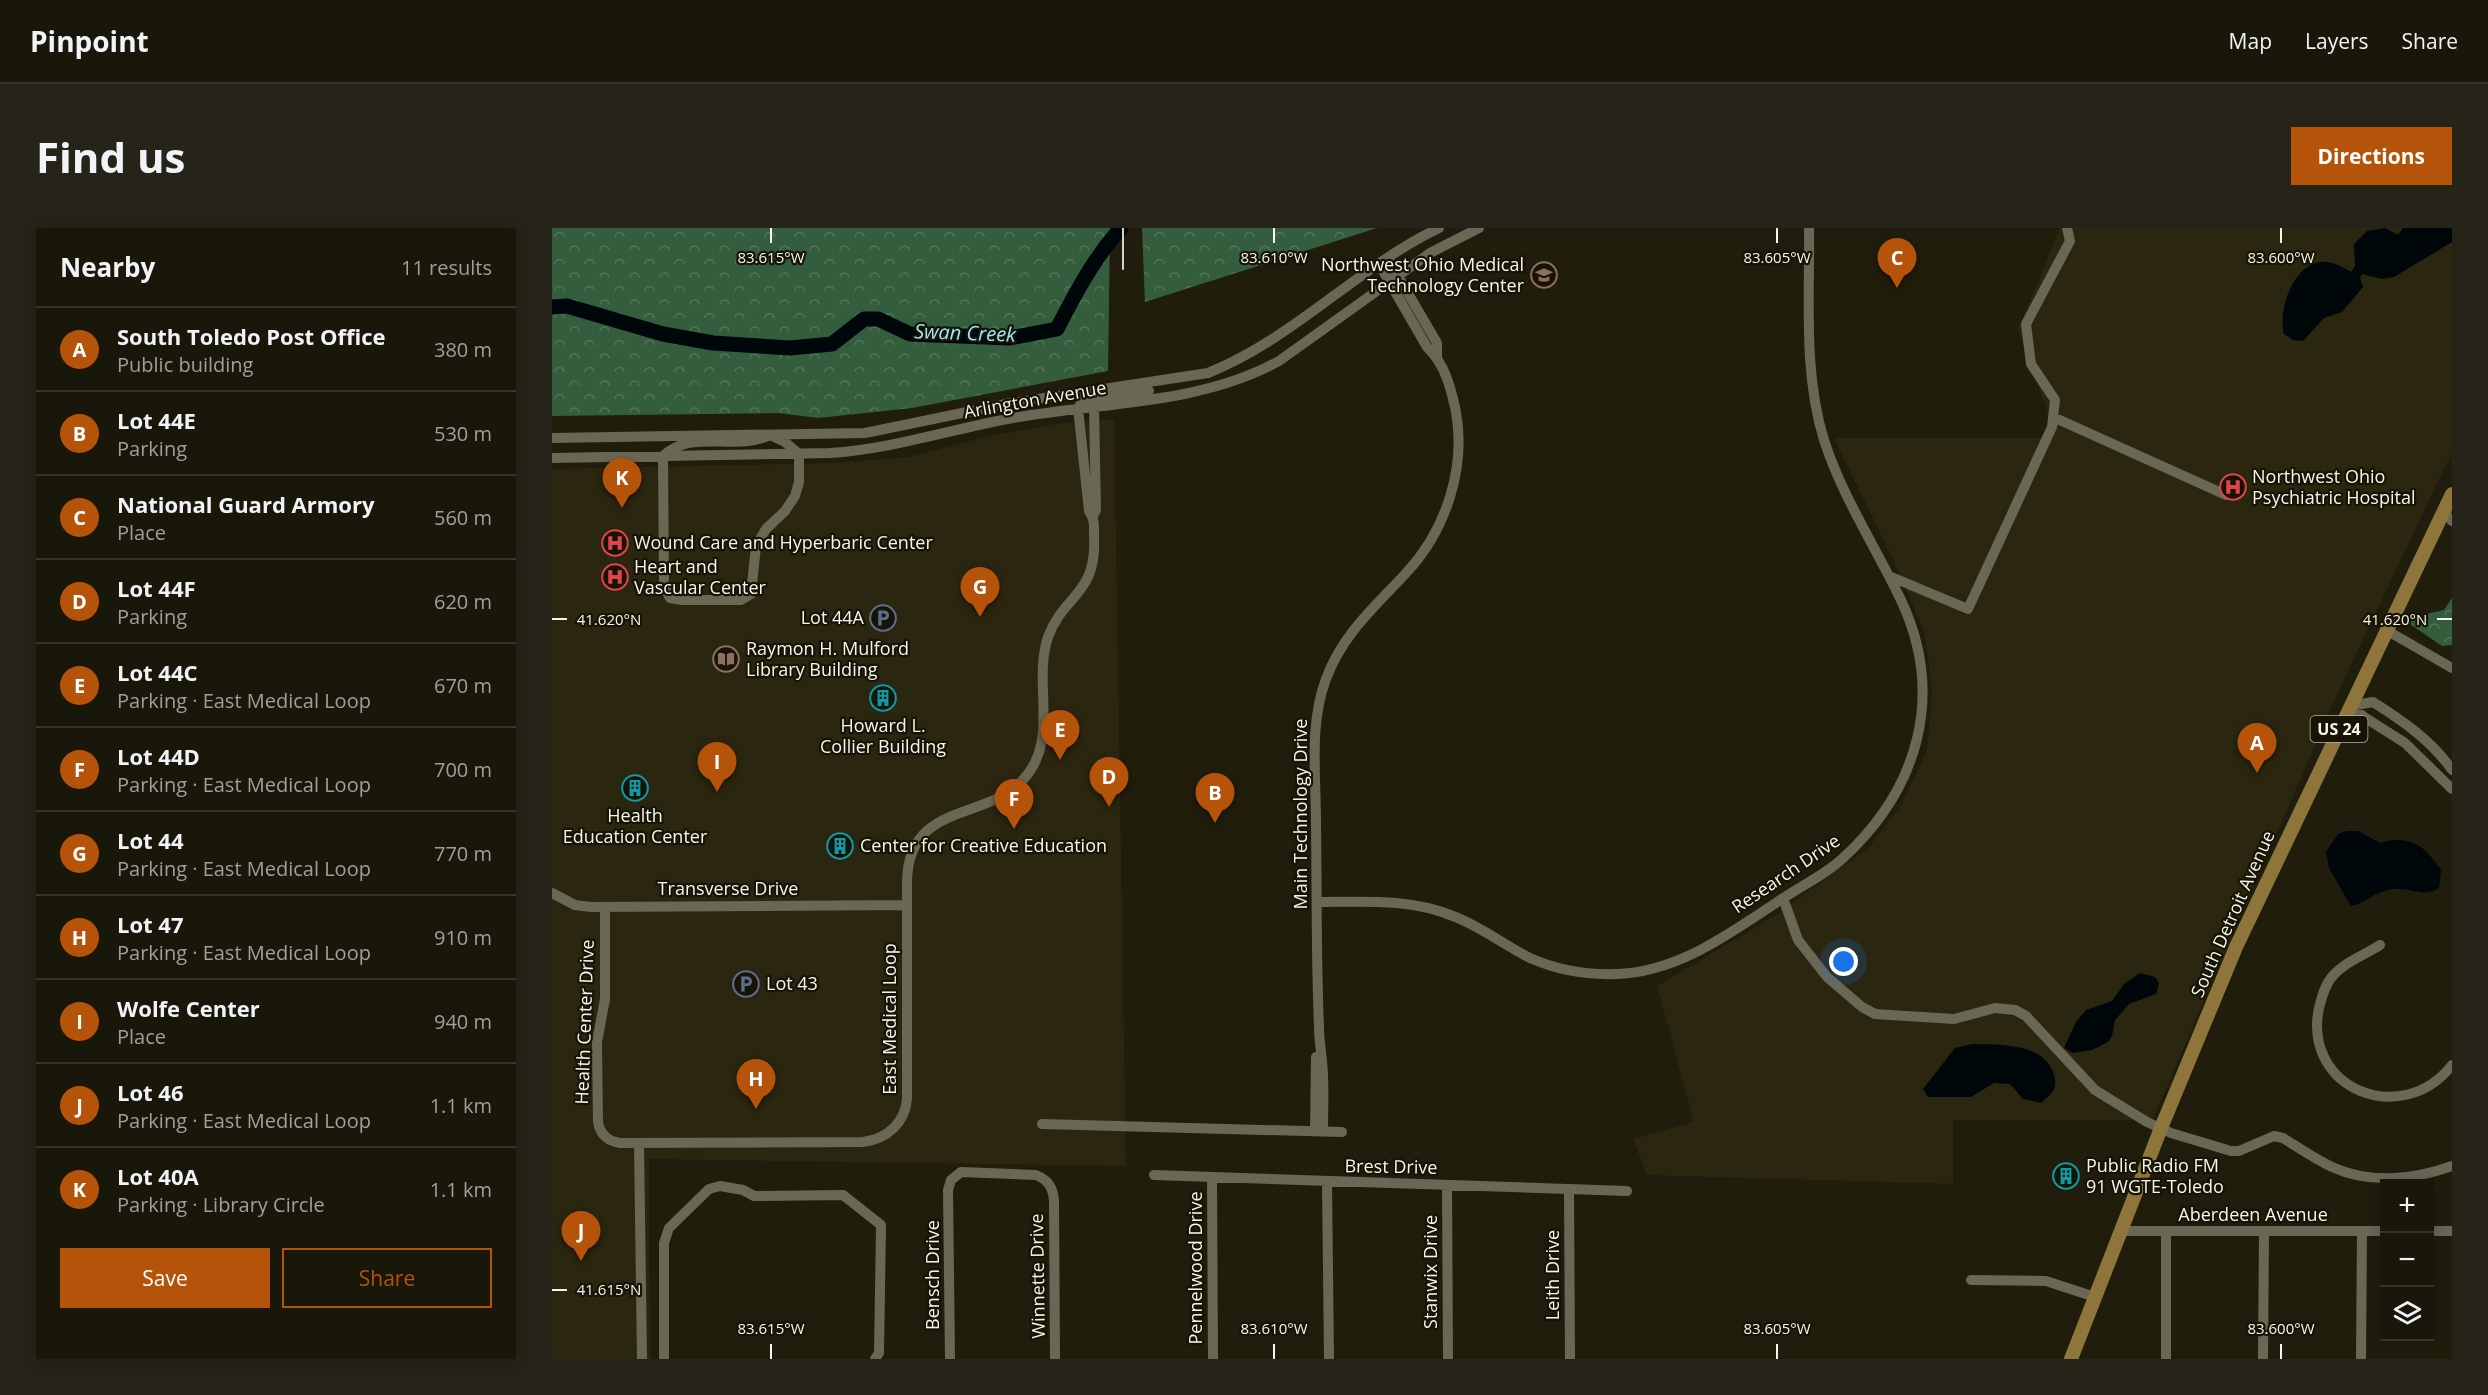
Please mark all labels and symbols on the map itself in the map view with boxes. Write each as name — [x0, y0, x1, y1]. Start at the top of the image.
pin: C — [1878, 238, 1916, 288]
text: 83.615°W — [737, 247, 805, 267]
text: 83.610°W — [1240, 247, 1308, 267]
text: 83.605°W — [1743, 247, 1811, 267]
text: 83.600°W — [2247, 247, 2315, 267]
place label: Northwest Ohio Medical Technology Center — [1321, 252, 1525, 297]
school or university icon: Northwest Ohio Medical Technology Center — [1529, 260, 1559, 290]
water label: Swan Creek — [914, 317, 1018, 348]
street label: Arlington Avenue — [962, 375, 1108, 423]
pin: K — [602, 458, 642, 508]
place label: Northwest Ohio Psychiatric Hospital — [2252, 464, 2415, 509]
hospital icon: Northwest Ohio Psychiatric Hospital — [2218, 472, 2248, 502]
hospital icon: Wound Care and Hyperbaric Center — [600, 528, 630, 558]
place label: Wound Care and Hyperbaric Center — [634, 530, 933, 554]
place label: Heart and Vascular Center — [634, 554, 767, 599]
hospital icon: Heart and Vascular Center — [600, 562, 630, 592]
pin: G — [960, 568, 1000, 617]
parking icon: Lot 44A — [868, 603, 898, 633]
place label: Lot 44A — [801, 605, 865, 629]
text: 41.620°N — [577, 609, 641, 629]
text: 41.620°N — [2363, 609, 2427, 629]
place label: Raymon H. Mulford Library Building — [746, 636, 909, 681]
library icon: Raymon H. Mulford Library Building — [711, 644, 741, 674]
building icon: Howard L. Collier Building — [868, 683, 898, 713]
pin: E — [1040, 710, 1080, 760]
place label: Howard L. Collier Building — [820, 713, 946, 758]
road number: US 24 — [2310, 716, 2368, 742]
street label: Main Technology Drive — [1288, 719, 1312, 909]
pin: A — [2238, 724, 2276, 773]
pin: I — [698, 742, 736, 792]
pin: D — [1090, 758, 1128, 807]
building icon: Health Education Center — [620, 773, 650, 803]
pin: B — [1196, 774, 1234, 823]
pin: F — [994, 780, 1034, 829]
place label: Health Education Center — [563, 803, 708, 848]
street label: South Detroit Avenue — [2185, 827, 2280, 1001]
street label: Research Drive — [1727, 828, 1844, 918]
building icon: Center for Creative Education — [825, 831, 855, 861]
place label: Center for Creative Education — [860, 833, 1107, 857]
street label: Transverse Drive — [658, 876, 798, 900]
street label: Health Center Drive — [569, 939, 599, 1105]
street label: East Medical Loop — [877, 943, 901, 1095]
your location — [1829, 947, 1858, 976]
parking icon: Lot 43 — [731, 969, 761, 999]
place label: Lot 43 — [766, 971, 818, 995]
pin: H — [736, 1060, 776, 1109]
street label: Brest Drive — [1344, 1153, 1438, 1179]
place label: Public Radio FM 91 WGTE-Toledo — [2086, 1153, 2224, 1198]
building icon: Public Radio FM 91 WGTE-Toledo — [2051, 1161, 2081, 1191]
street label: Pennelwood Drive — [1183, 1191, 1207, 1345]
street label: Aberdeen Avenue — [2178, 1202, 2328, 1226]
pin: J — [561, 1212, 600, 1261]
street label: Winnette Drive — [1024, 1213, 1050, 1339]
street label: Stanwix Drive — [1418, 1215, 1442, 1329]
street label: Bensch Drive — [920, 1220, 944, 1330]
street label: Leith Drive — [1540, 1230, 1564, 1320]
text: 41.615°N — [577, 1279, 641, 1299]
text: 83.615°W — [737, 1318, 805, 1338]
text: 83.610°W — [1240, 1318, 1308, 1338]
text: 83.605°W — [1743, 1318, 1811, 1338]
text: 83.600°W — [2247, 1318, 2315, 1338]

